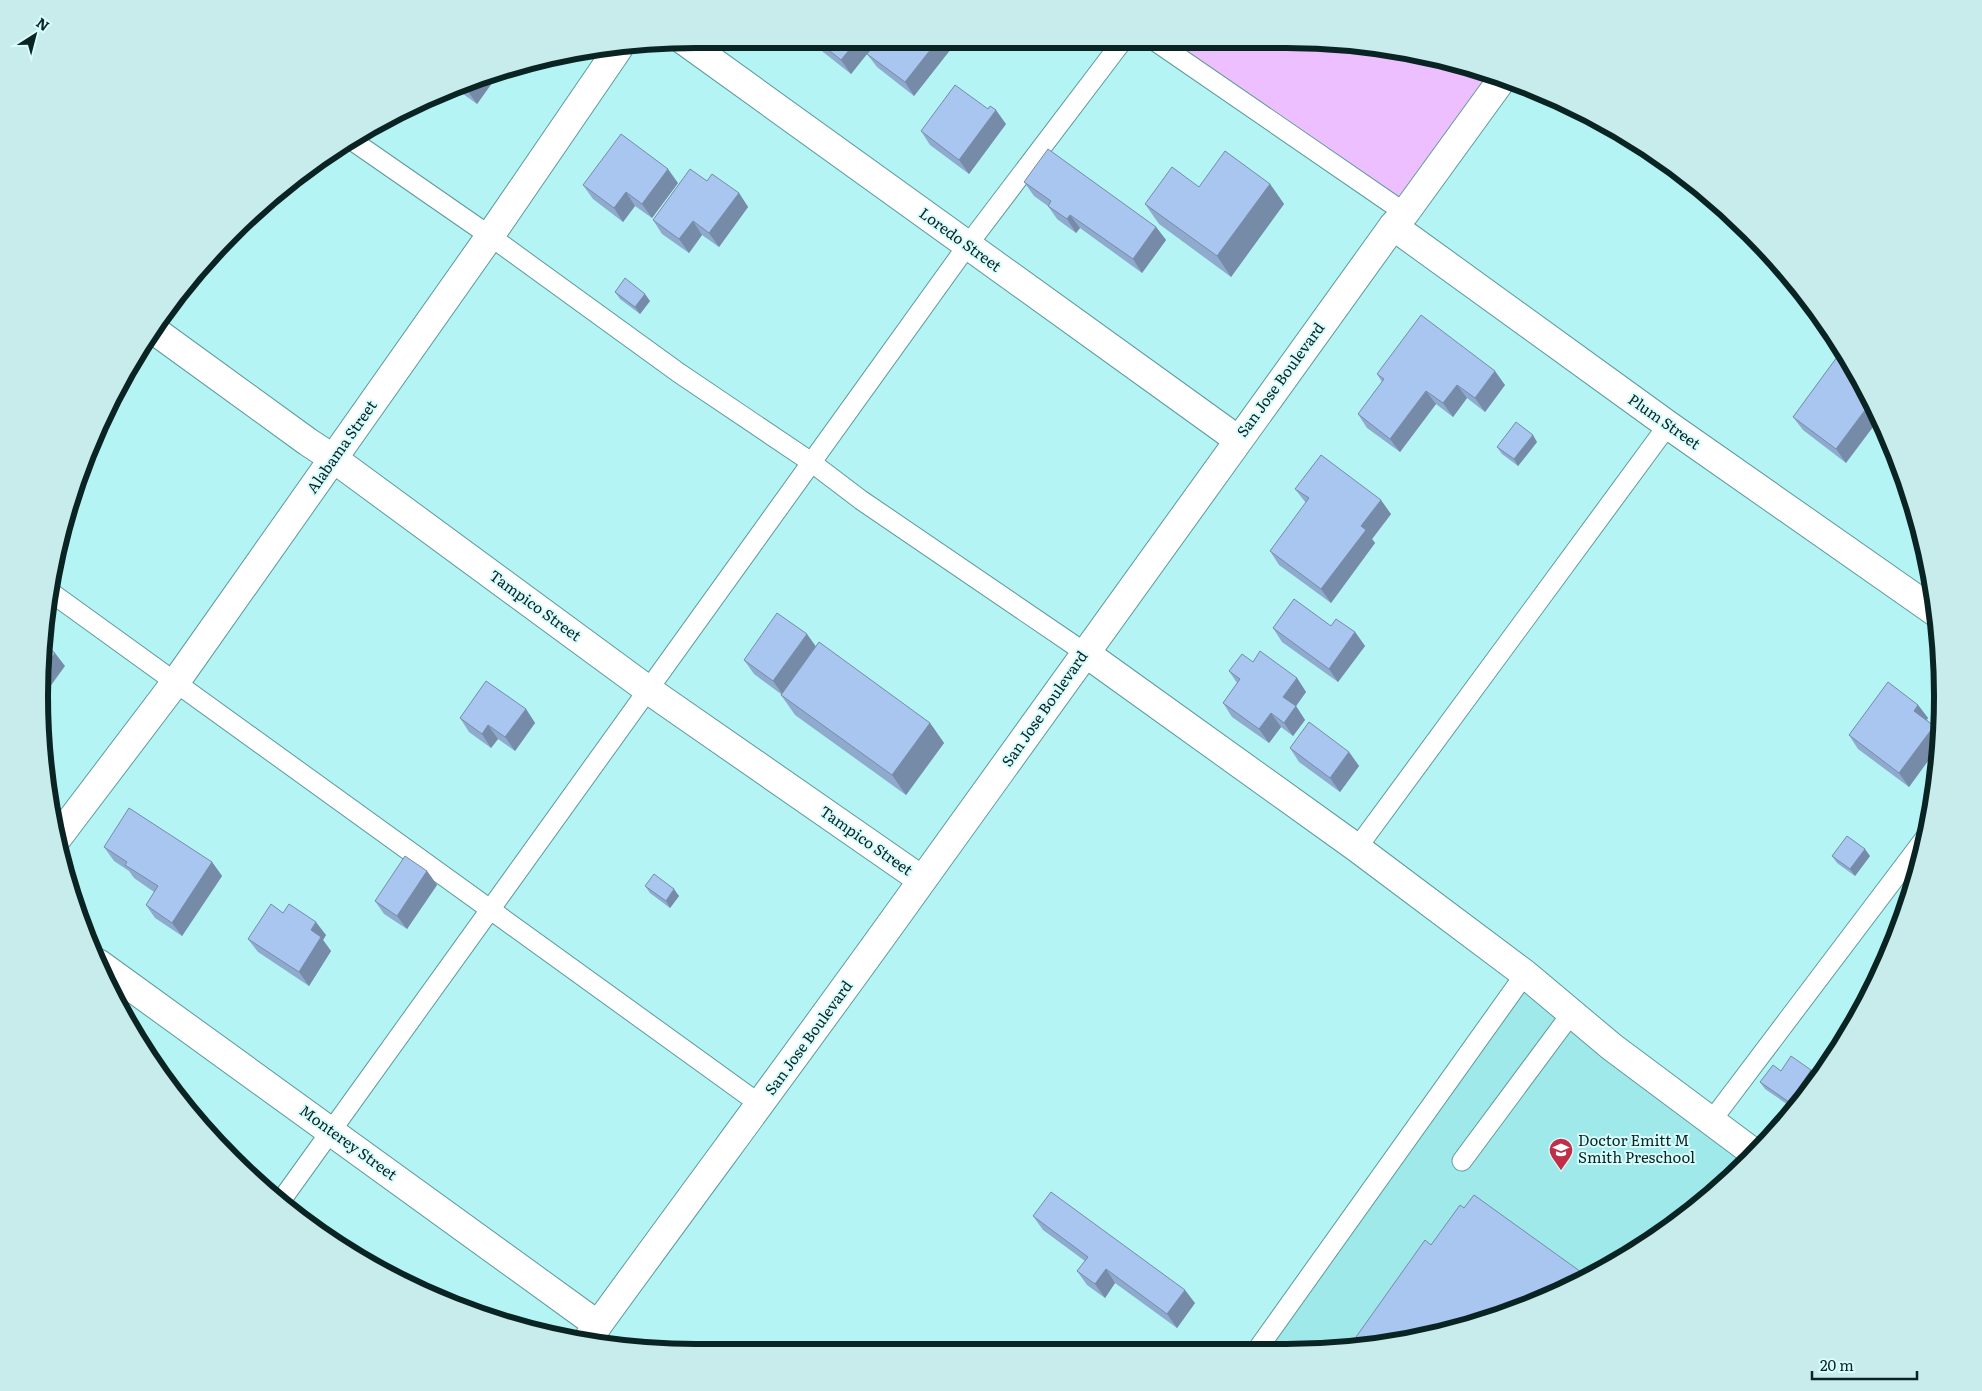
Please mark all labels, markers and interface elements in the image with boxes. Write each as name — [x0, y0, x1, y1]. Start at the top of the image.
north arrow — [10, 10, 60, 60]
text: N — [33, 12, 54, 35]
street label: Loredo Street — [915, 201, 1007, 277]
street label: San Jose Boulevard — [1230, 317, 1329, 441]
street label: Plum Street — [1624, 387, 1706, 454]
street label: Alabama Street — [300, 395, 382, 497]
street label: Tampico Street — [485, 564, 587, 646]
street label: San Jose Boulevard — [995, 645, 1092, 771]
street label: Tampico Street — [816, 799, 918, 880]
street label: San Jose Boulevard — [758, 975, 857, 1099]
street label: Monterey Street — [295, 1099, 402, 1185]
place label: Doctor Emitt M Smith Preschool — [1578, 1128, 1695, 1168]
school or university icon: Doctor Emitt M Smith Preschool — [1548, 1137, 1574, 1171]
scale bar — [1812, 1348, 1917, 1380]
text: 20 m — [1820, 1353, 1854, 1376]

